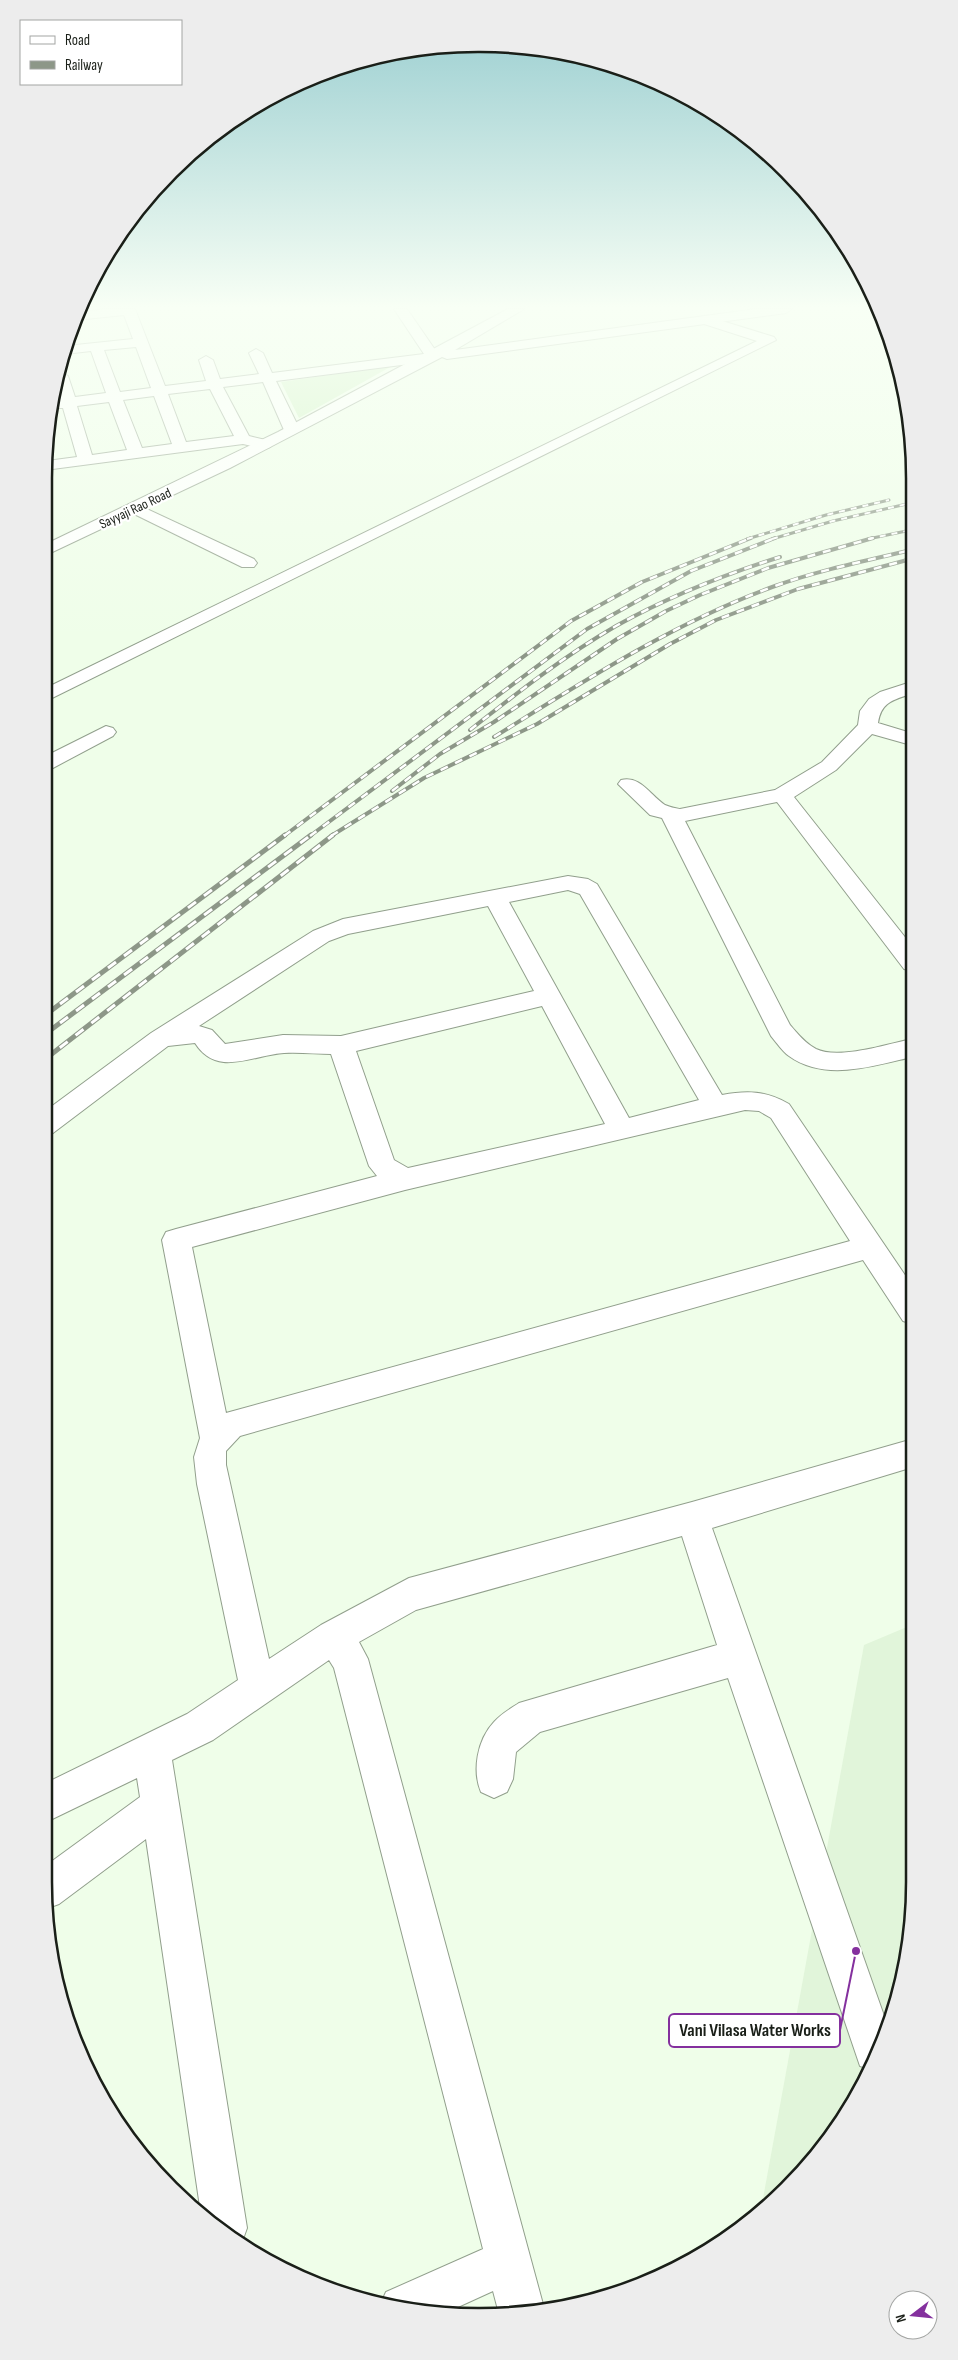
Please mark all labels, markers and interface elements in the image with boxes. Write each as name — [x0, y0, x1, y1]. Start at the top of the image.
legend — [20, 20, 182, 85]
text: Road — [65, 31, 90, 50]
text: Railway — [65, 56, 103, 75]
street label: Sayyaji Rao Road — [96, 484, 174, 533]
callout: Vani Vilasa Water Works — [669, 2014, 840, 2047]
text: Vani Vilasa Water Works — [679, 2020, 831, 2041]
north arrow — [888, 2290, 938, 2340]
text: N — [892, 2313, 910, 2324]

